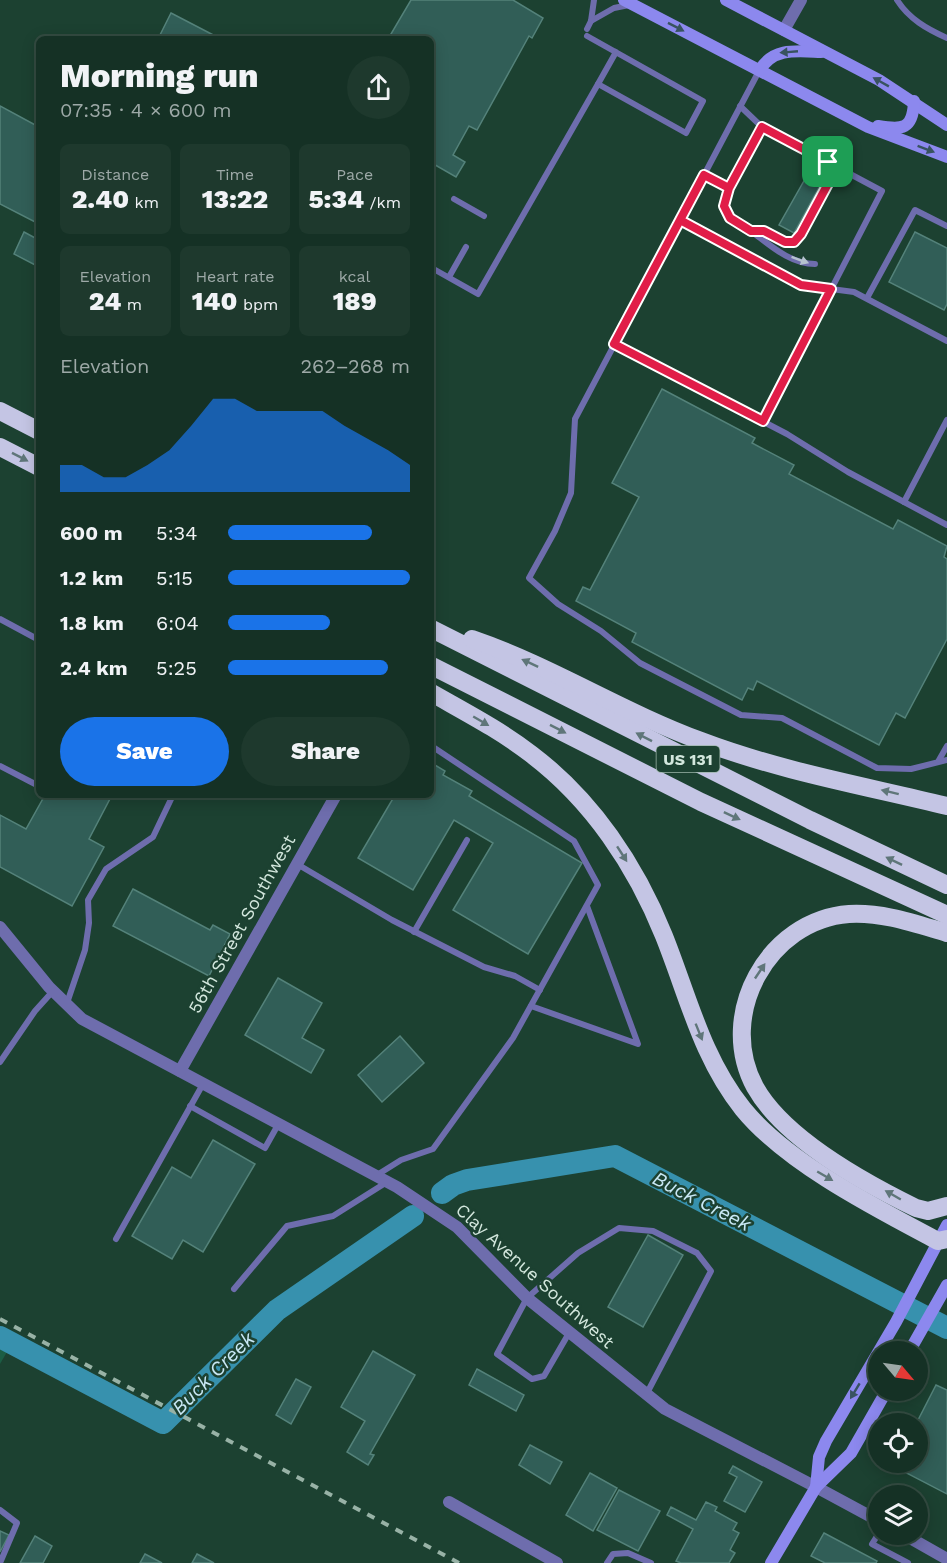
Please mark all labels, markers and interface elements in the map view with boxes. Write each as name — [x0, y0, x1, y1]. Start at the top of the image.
one-way arrow — [668, 22, 685, 32]
one-way arrow — [779, 48, 798, 57]
text: Morning run — [60, 56, 259, 95]
button: share — [347, 56, 410, 119]
one-way arrow — [873, 76, 889, 87]
text: 07:35 · 4 × 600 m — [60, 98, 232, 122]
pin — [802, 136, 853, 187]
icon: arrive — [811, 145, 844, 178]
one-way arrow — [918, 145, 936, 155]
text: Distance — [81, 165, 149, 184]
text: Time — [216, 165, 254, 184]
text: Pace — [336, 165, 373, 184]
text: 2.40 — [72, 184, 129, 214]
text: 13:22 — [202, 184, 268, 214]
text: 5:34 — [308, 184, 364, 214]
text: km — [129, 193, 159, 212]
text: /km — [364, 193, 401, 212]
one-way arrow — [791, 256, 809, 266]
text: Elevation — [80, 267, 151, 286]
text: Heart rate — [195, 267, 275, 286]
text: kcal — [339, 267, 371, 286]
text: 24 — [89, 286, 121, 316]
text: 140 — [192, 286, 237, 316]
text: 189 — [333, 286, 377, 316]
text: m — [121, 295, 142, 314]
text: bpm — [237, 295, 278, 314]
text: Elevation — [60, 354, 149, 378]
text: 262–268 m — [300, 354, 410, 378]
one-way arrow — [11, 452, 28, 462]
text: 600 m — [60, 521, 123, 545]
text: 5:34 — [156, 521, 197, 545]
text: 1.2 km — [60, 566, 123, 590]
text: 5:15 — [156, 566, 193, 590]
text: 1.8 km — [60, 611, 124, 635]
text: 6:04 — [156, 611, 199, 635]
text: 2.4 km — [60, 656, 128, 680]
text: 5:25 — [156, 656, 197, 680]
one-way arrow — [522, 658, 539, 667]
one-way arrow — [473, 716, 489, 727]
button: Save — [60, 717, 229, 786]
button: Share — [241, 717, 410, 786]
one-way arrow — [549, 725, 566, 734]
one-way arrow — [635, 732, 652, 742]
road number: US 131 — [656, 746, 720, 772]
one-way arrow — [881, 786, 899, 796]
one-way arrow — [724, 812, 741, 821]
street label: 56th Street Southwest — [184, 830, 300, 1017]
one-way arrow — [616, 845, 628, 861]
one-way arrow — [885, 857, 902, 866]
one-way arrow — [754, 963, 766, 979]
one-way arrow — [695, 1023, 704, 1041]
water label: Buck Creek — [649, 1166, 756, 1237]
one-way arrow — [817, 1170, 833, 1181]
one-way arrow — [885, 1190, 901, 1201]
street label: Clay Avenue Southwest — [452, 1199, 619, 1353]
water label: Buck Creek — [167, 1326, 260, 1419]
north arrow — [868, 1341, 928, 1401]
map controls — [868, 1341, 928, 1545]
one-way arrow — [850, 1383, 861, 1399]
button: locate — [868, 1413, 928, 1473]
button: layers — [868, 1485, 928, 1545]

